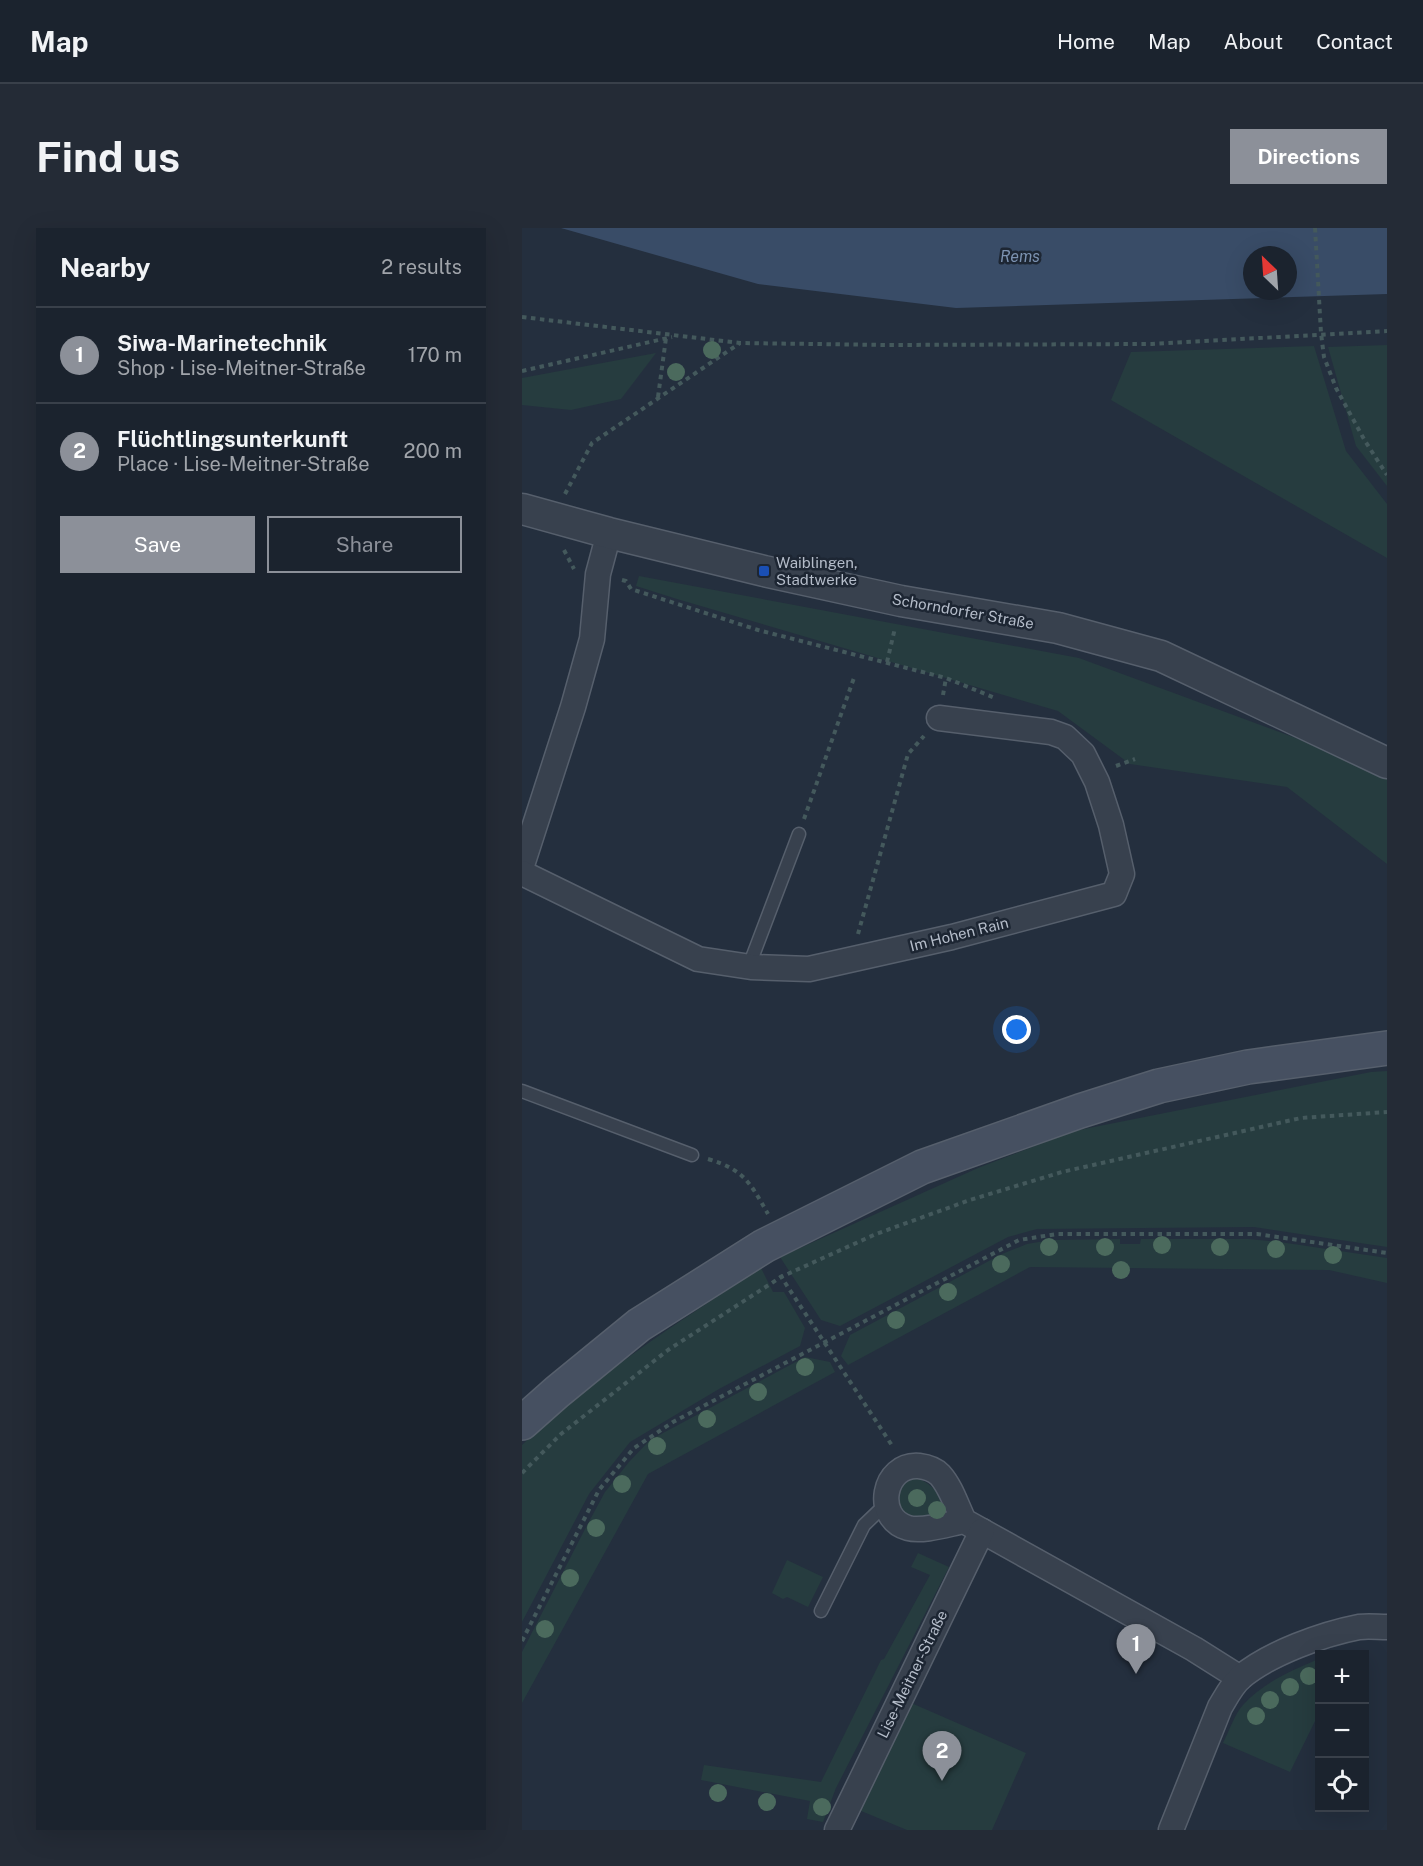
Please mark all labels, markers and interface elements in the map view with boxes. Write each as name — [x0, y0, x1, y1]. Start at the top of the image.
text: Map — [30, 25, 89, 58]
text: Home — [1057, 29, 1115, 54]
text: Map — [1148, 29, 1191, 54]
text: About — [1224, 29, 1283, 54]
text: Contact — [1316, 29, 1393, 54]
button: Directions — [1230, 129, 1387, 184]
text: Find us — [36, 132, 180, 181]
north arrow — [1243, 246, 1297, 300]
water label: Rems — [1000, 247, 1040, 266]
text: Nearby — [60, 252, 150, 283]
text: 2 results — [381, 255, 462, 279]
text: Siwa-Marinetechnik — [117, 330, 327, 356]
text: 1 — [75, 343, 84, 367]
text: 170 m — [408, 343, 462, 367]
text: Shop · Lise-Meitner-Straße — [117, 356, 366, 380]
text: Flüchtlingsunterkunft — [117, 426, 348, 452]
text: 2 — [73, 439, 86, 463]
text: 200 m — [404, 439, 462, 463]
text: Place · Lise-Meitner-Straße — [117, 452, 370, 476]
button: Save — [60, 516, 255, 573]
button: Share — [267, 516, 462, 573]
place label: Waiblingen, Stadtwerke — [776, 554, 858, 588]
marker: Waiblingen, Stadtwerke — [757, 564, 771, 578]
street label: Schorndorfer Straße — [891, 590, 1035, 632]
street label: Im Hohen Rain — [908, 914, 1010, 954]
your location — [1002, 1015, 1031, 1044]
street label: Lise-Meitner-Straße — [874, 1607, 950, 1741]
pin: 1 — [1116, 1624, 1156, 1674]
map controls — [1315, 1650, 1369, 1812]
button: + — [1315, 1650, 1369, 1704]
button: − — [1315, 1704, 1369, 1758]
pin: 2 — [922, 1732, 962, 1781]
button: locate — [1315, 1758, 1369, 1812]

